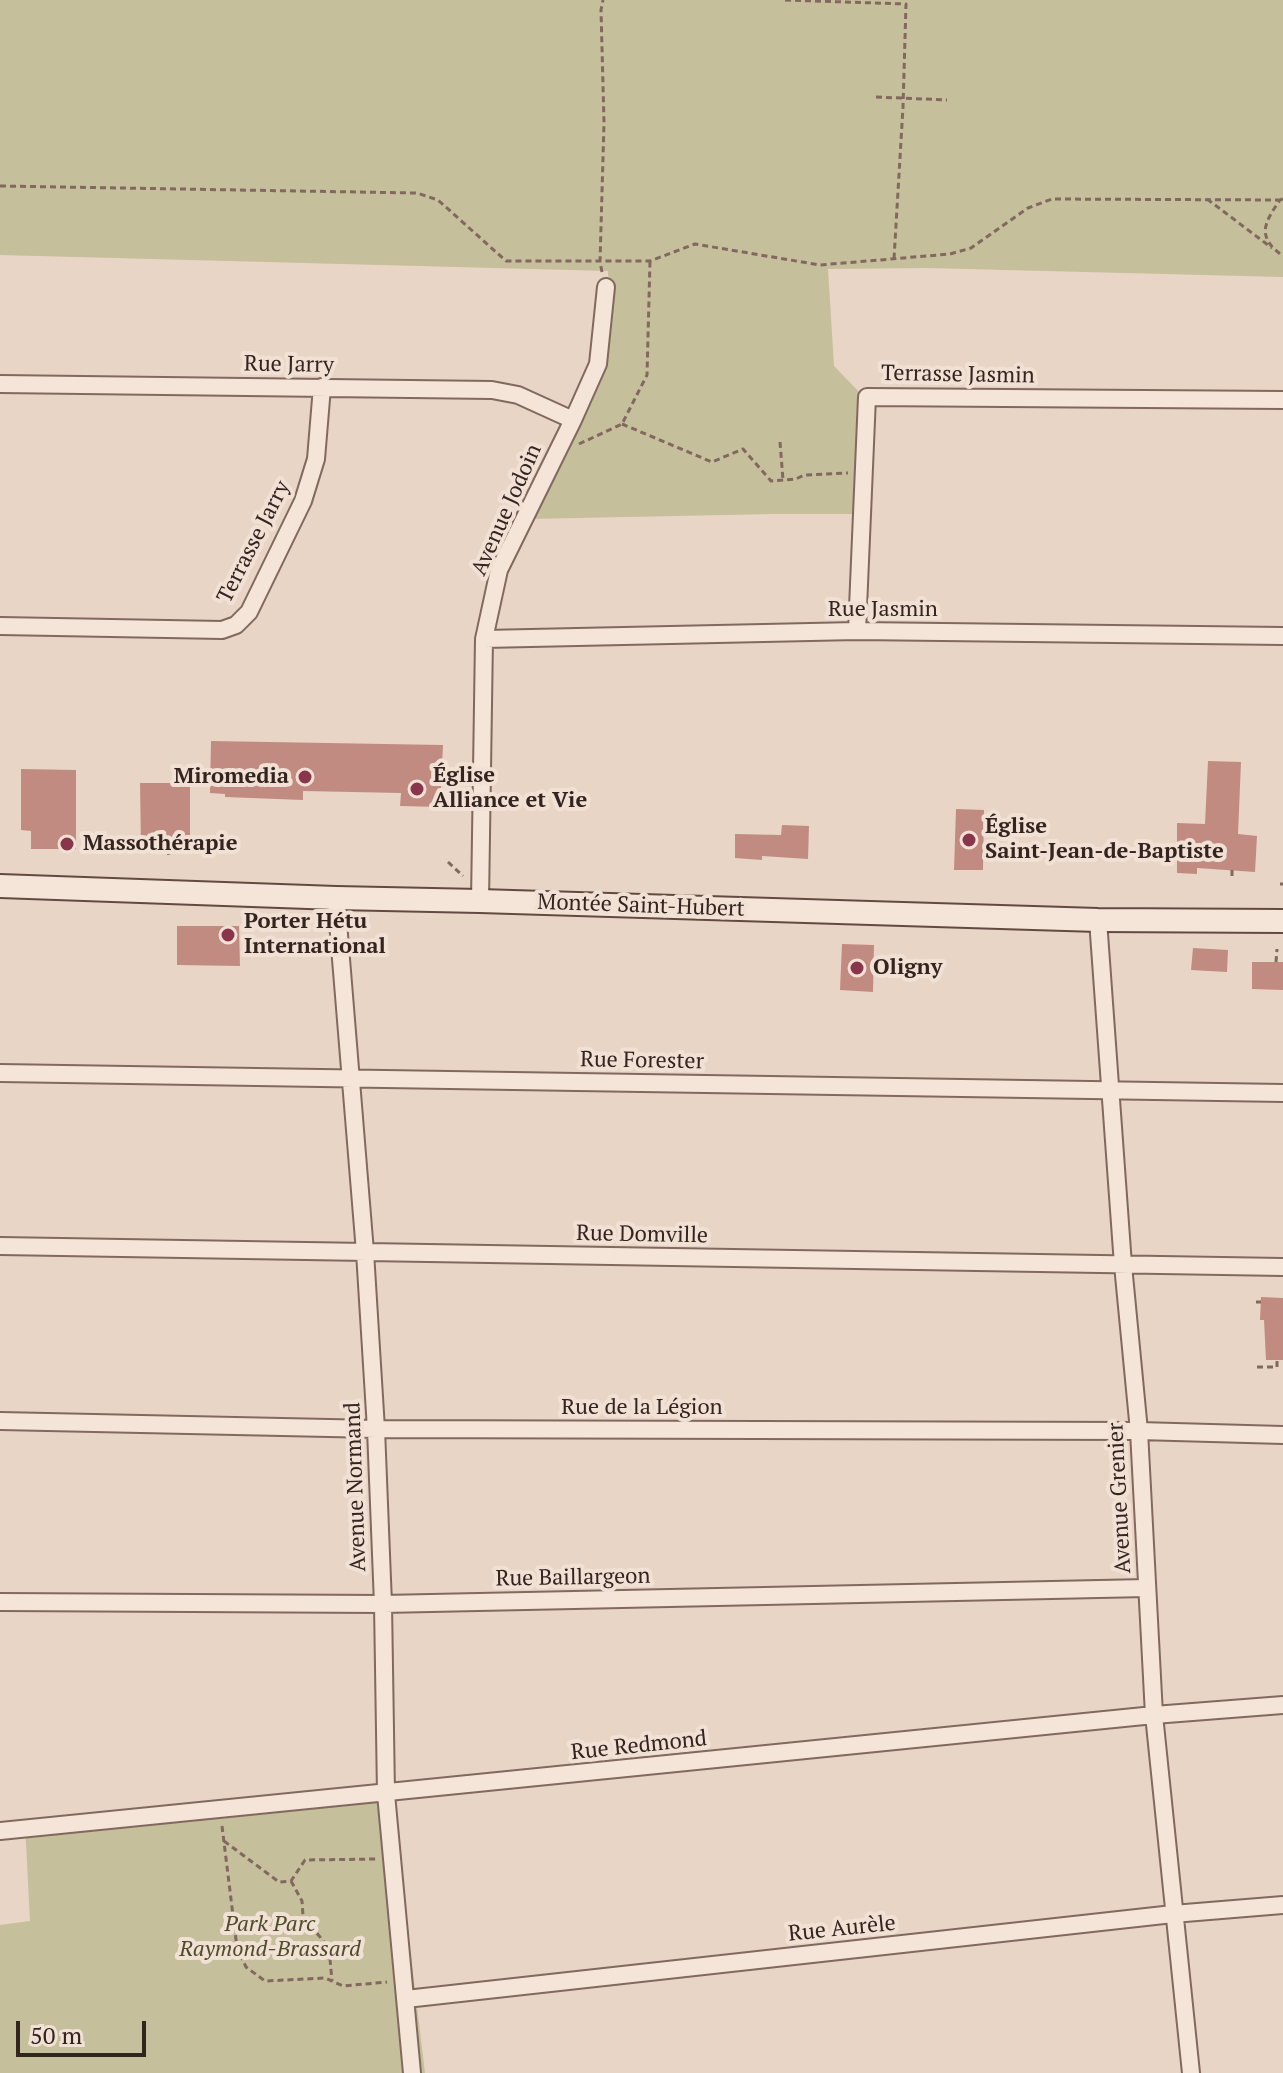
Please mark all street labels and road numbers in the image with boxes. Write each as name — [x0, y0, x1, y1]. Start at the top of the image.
street label: Rue Jarry — [244, 351, 334, 379]
street label: Terrasse Jasmin — [881, 360, 1035, 390]
street label: Avenue Jodoin — [466, 440, 548, 580]
street label: Terrasse Jarry — [212, 476, 296, 608]
street label: Rue Jasmin — [828, 597, 938, 623]
street label: Montée Saint-Hubert — [537, 889, 745, 923]
street label: Rue Forester — [580, 1047, 704, 1075]
street label: Rue Domville — [576, 1221, 708, 1249]
street label: Rue de la Légion — [561, 1395, 723, 1421]
street label: Avenue Normand — [340, 1402, 372, 1572]
street label: Avenue Grenier — [1103, 1422, 1137, 1574]
street label: Rue Baillargeon — [495, 1563, 651, 1593]
street label: Rue Redmond — [570, 1726, 708, 1766]
street label: Rue Aurèle — [787, 1910, 897, 1948]

